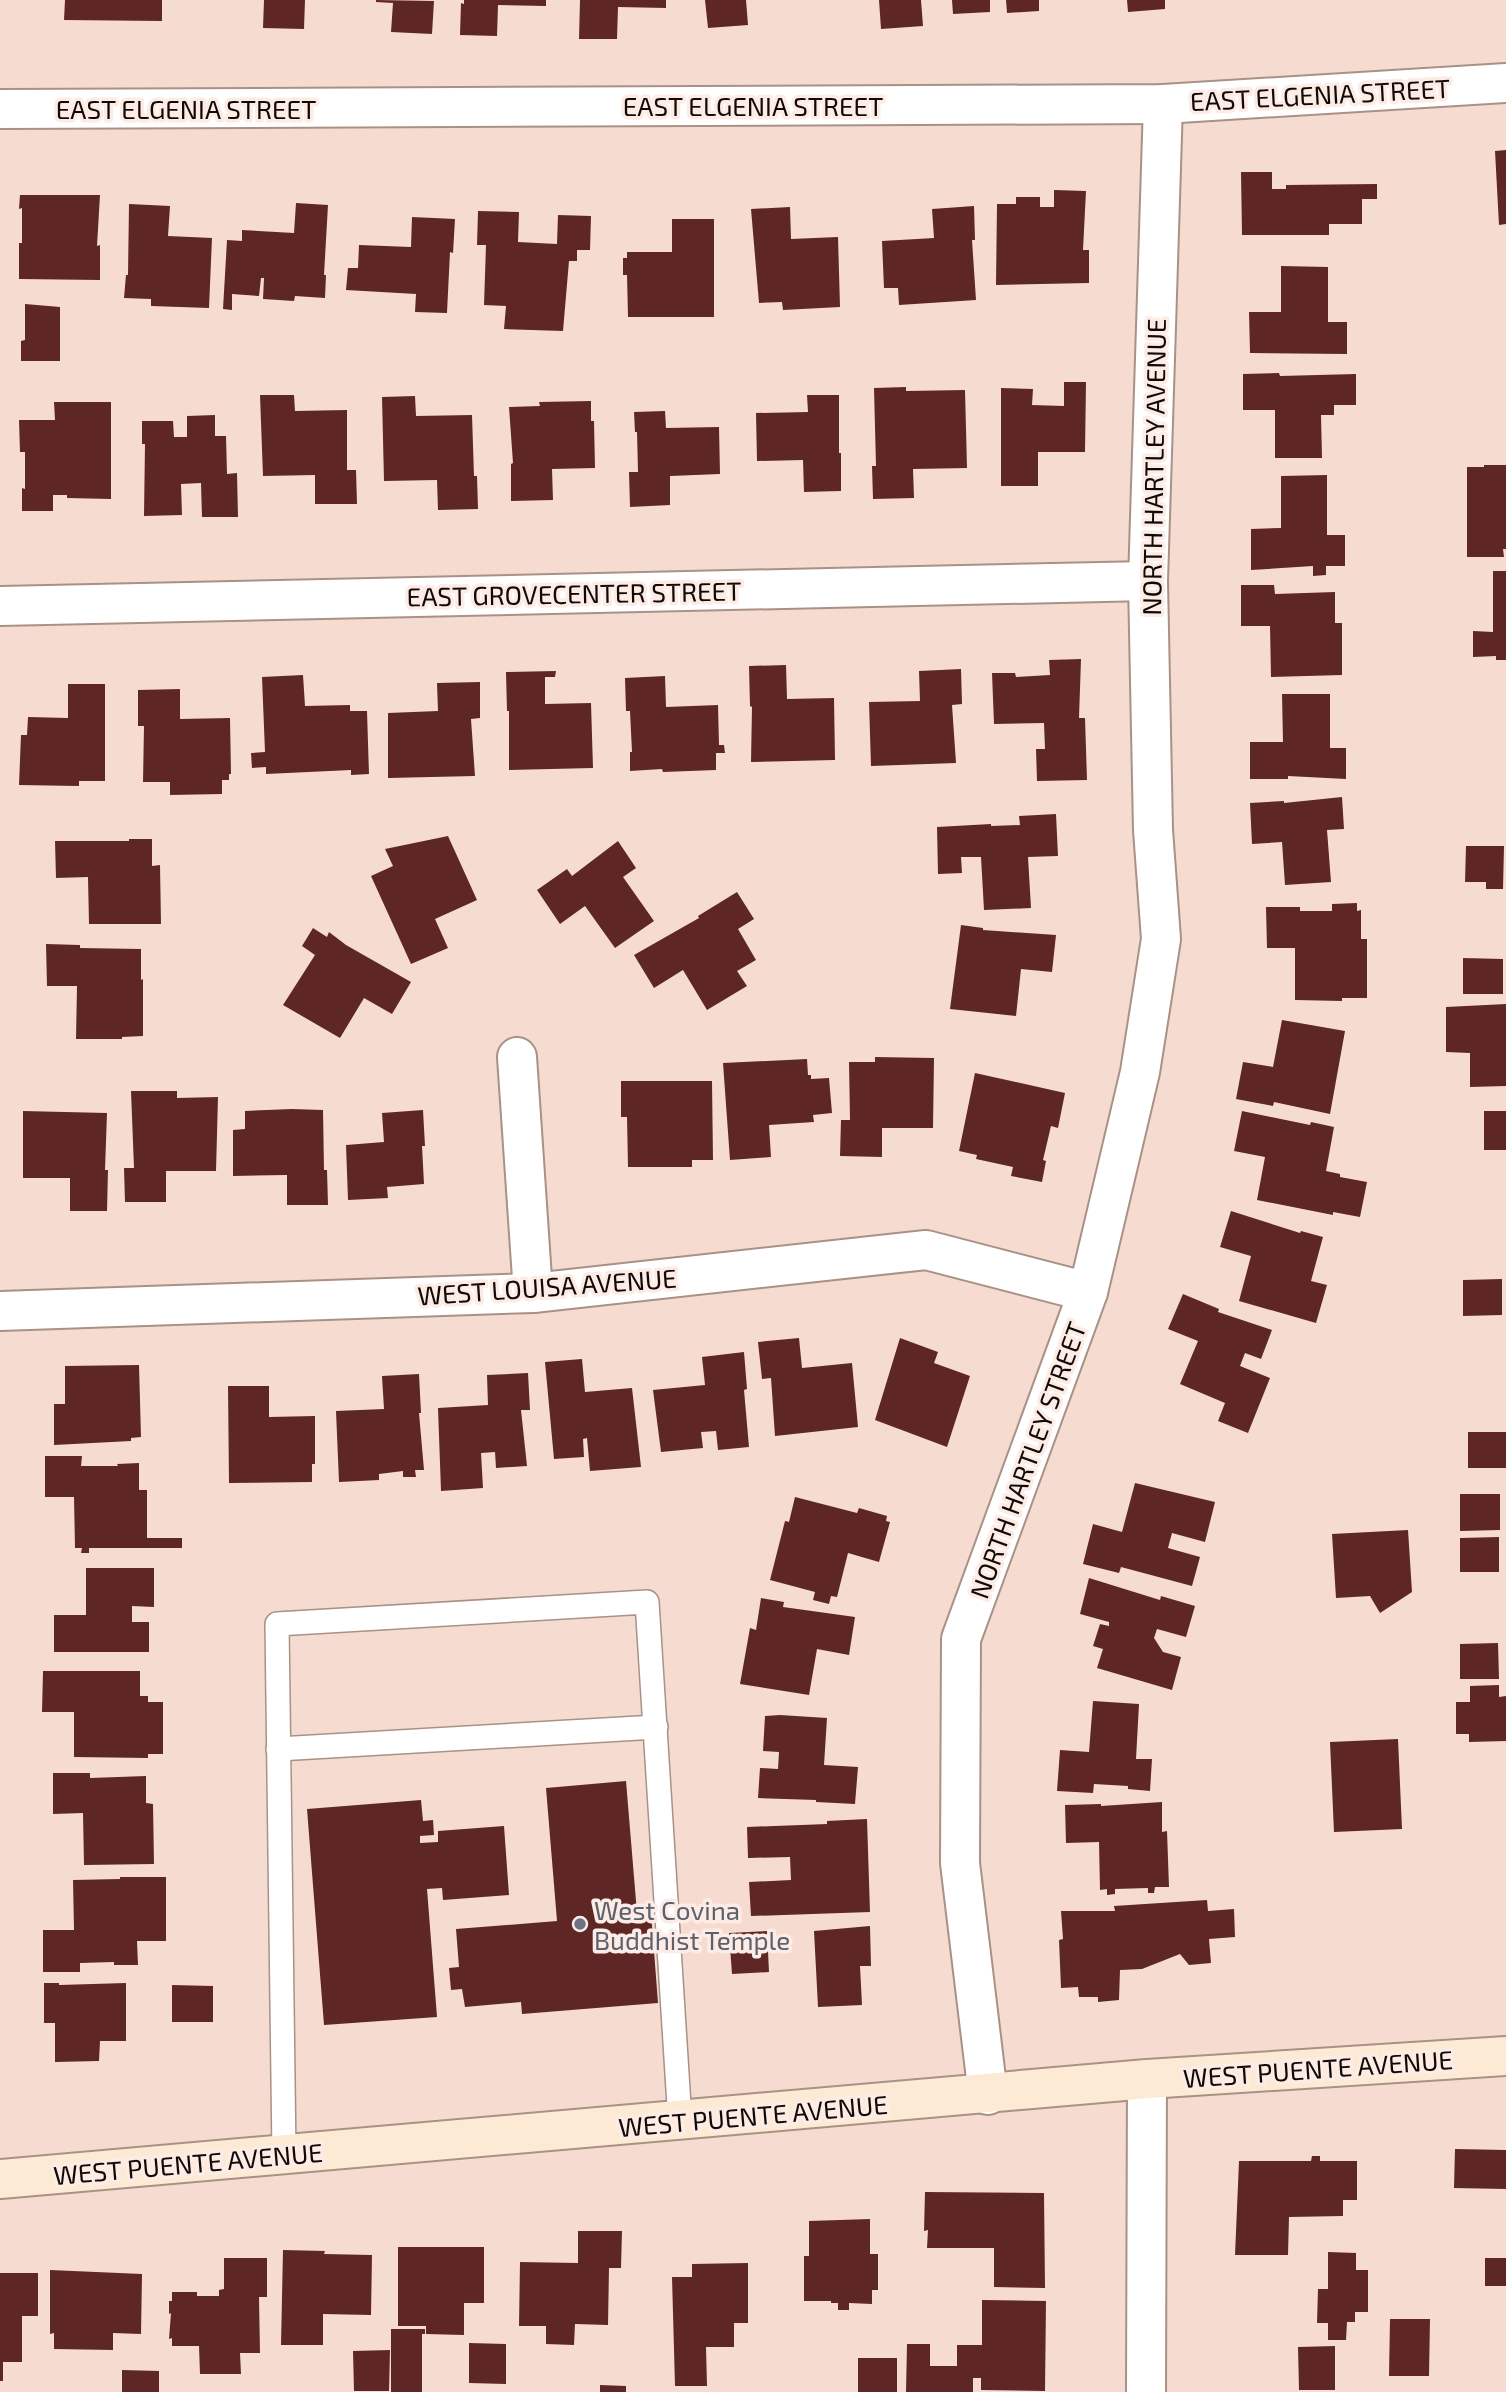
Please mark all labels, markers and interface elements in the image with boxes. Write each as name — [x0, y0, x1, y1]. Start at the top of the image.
street label: EAST ELGENIA STREET — [1189, 72, 1451, 116]
street label: EAST ELGENIA STREET — [623, 90, 883, 121]
street label: EAST ELGENIA STREET — [56, 93, 316, 124]
street label: NORTH HARTLEY AVENUE — [1135, 318, 1171, 616]
street label: EAST GROVECENTER STREET — [406, 575, 742, 611]
street label: WEST LOUISA AVENUE — [416, 1261, 678, 1311]
street label: NORTH HARTLEY STREET — [963, 1318, 1091, 1602]
place label: West Covina Buddhist Temple — [594, 1894, 790, 1955]
marker: West Covina Buddhist Temple — [572, 1916, 588, 1932]
street label: WEST PUENTE AVENUE — [1182, 2043, 1454, 2093]
street label: WEST PUENTE AVENUE — [617, 2088, 889, 2142]
street label: WEST PUENTE AVENUE — [52, 2136, 324, 2190]

